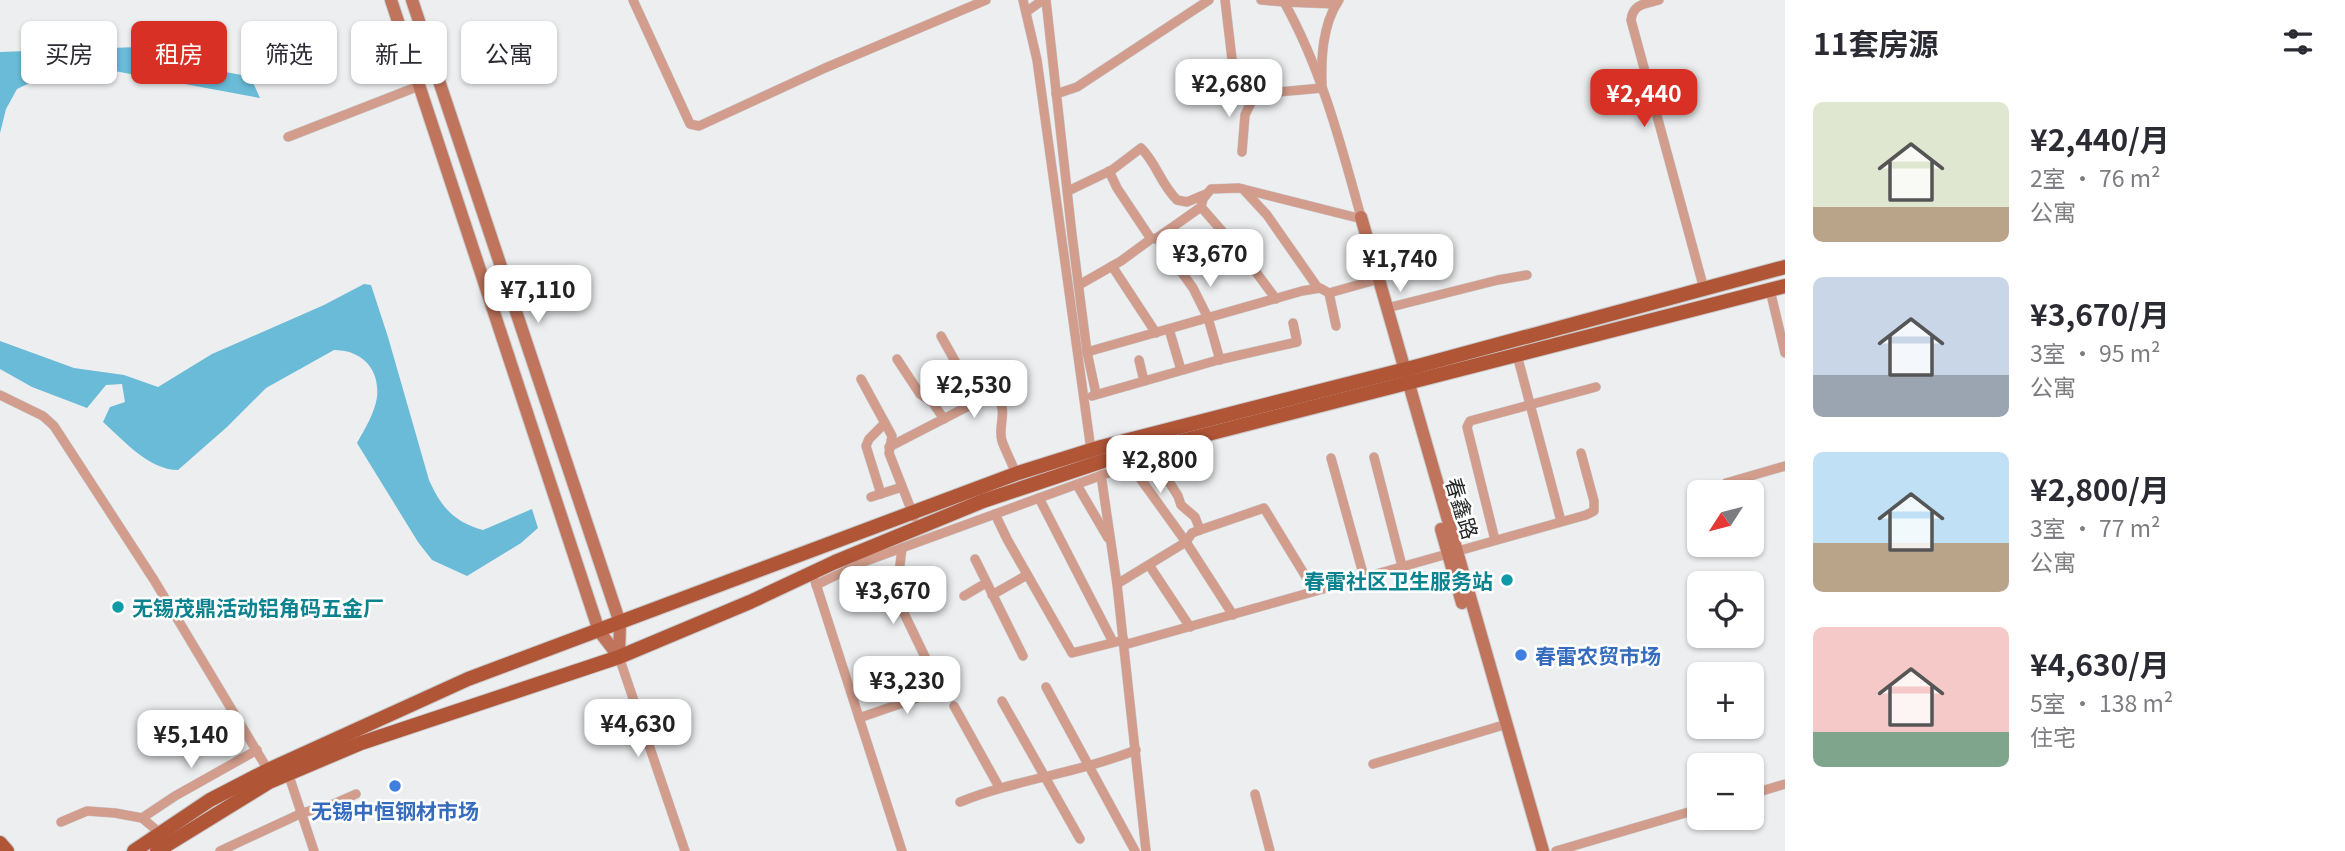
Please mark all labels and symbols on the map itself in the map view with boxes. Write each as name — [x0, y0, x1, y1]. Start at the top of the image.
pin: ¥2,680 — [1172, 60, 1286, 119]
pin: ¥2,440 — [1587, 69, 1701, 129]
pin: ¥3,670 — [1153, 230, 1267, 289]
pin: ¥1,740 — [1343, 234, 1457, 294]
pin: ¥7,110 — [481, 266, 595, 325]
pin: ¥2,530 — [917, 360, 1031, 420]
pin: ¥2,800 — [1103, 435, 1217, 495]
street label: 春鑫路 — [1439, 473, 1487, 543]
north arrow — [1687, 480, 1764, 556]
place label: 春雷社区卫生服务站 — [1304, 565, 1493, 595]
pin: ¥3,670 — [836, 566, 950, 626]
marker: 春雷社区卫生服务站 — [1499, 572, 1515, 588]
place label: 无锡茂鼎活动铝角码五金厂 — [132, 592, 384, 622]
marker: 无锡茂鼎活动铝角码五金厂 — [110, 599, 126, 615]
place label: 春雷农贸市场 — [1535, 640, 1661, 670]
marker: 春雷农贸市场 — [1513, 647, 1529, 663]
pin: ¥3,230 — [850, 656, 964, 716]
pin: ¥4,630 — [581, 700, 695, 759]
pin: ¥5,140 — [134, 710, 248, 770]
marker: 无锡中恒钢材市场 — [387, 778, 403, 794]
place label: 无锡中恒钢材市场 — [311, 795, 479, 825]

